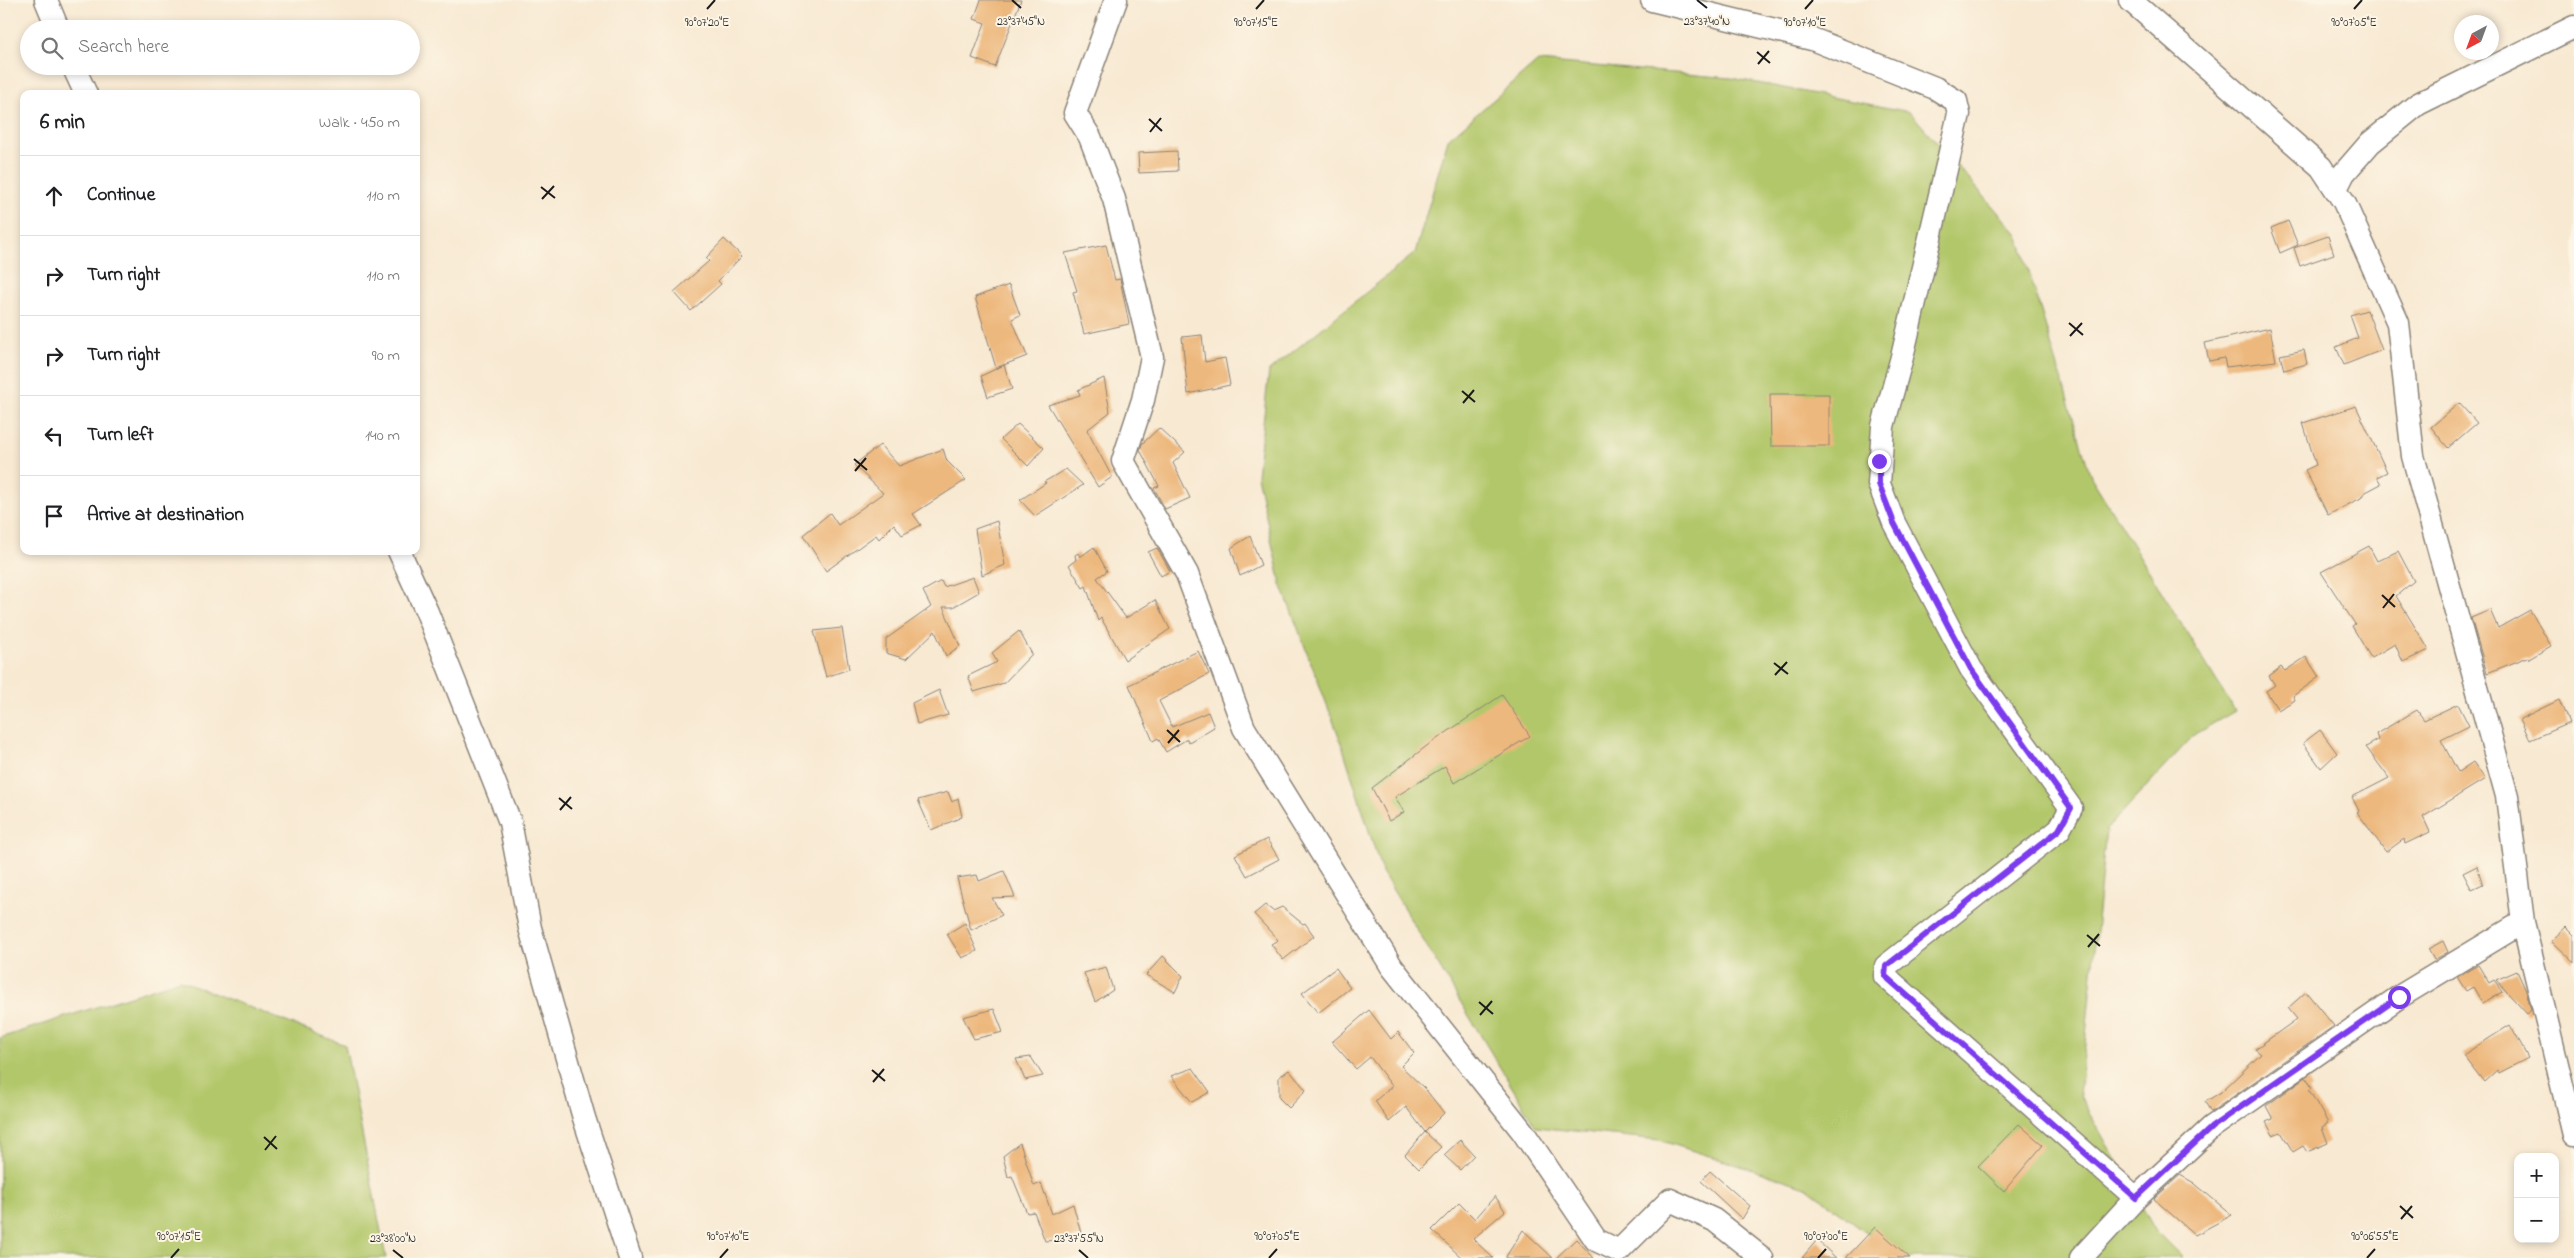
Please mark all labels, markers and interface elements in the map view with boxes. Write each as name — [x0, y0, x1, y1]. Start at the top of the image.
text: 23°37'45"N — [997, 13, 1045, 31]
text: 23°37'40"N — [1684, 13, 1730, 31]
text: 90°07'20"E — [685, 14, 729, 32]
text: 90°07'15"E — [1234, 14, 1278, 32]
text: 90°07'10"E — [1784, 14, 1826, 32]
text: 90°07'05"E — [2331, 14, 2377, 32]
north arrow — [2454, 15, 2499, 60]
search box — [20, 20, 420, 75]
icon: search — [38, 34, 66, 62]
text: Search here — [78, 34, 169, 61]
text: 6 min — [40, 108, 85, 138]
text: Walk · 450 m — [319, 111, 400, 135]
icon: ahead — [40, 182, 68, 210]
text: Continue — [87, 182, 155, 209]
text: 110 m — [366, 184, 400, 208]
icon: right — [40, 262, 68, 290]
text: Turn right — [87, 262, 160, 289]
text: 110 m — [366, 264, 400, 288]
icon: right — [40, 342, 68, 370]
text: Turn right — [87, 342, 160, 369]
text: 90 m — [372, 344, 400, 368]
icon: left — [40, 422, 68, 450]
text: Turn left — [87, 422, 154, 449]
text: 140 m — [365, 424, 400, 448]
route end — [1868, 450, 1891, 473]
icon: arrive — [40, 502, 68, 530]
text: Arrive at destination — [87, 502, 244, 529]
route start — [2388, 986, 2411, 1009]
map controls — [2514, 1153, 2559, 1243]
button: + — [2514, 1153, 2559, 1198]
button: − — [2514, 1198, 2559, 1243]
text: 90°07'15"E — [157, 1228, 201, 1246]
text: 90°07'10"E — [707, 1228, 749, 1246]
text: 90°07'05"E — [1254, 1228, 1300, 1246]
text: 90°07'00"E — [1804, 1228, 1848, 1246]
text: 90°06'55"E — [2351, 1228, 2399, 1246]
text: 23°38'00"N — [370, 1230, 416, 1248]
text: 23°37'55"N — [1054, 1230, 1104, 1248]

